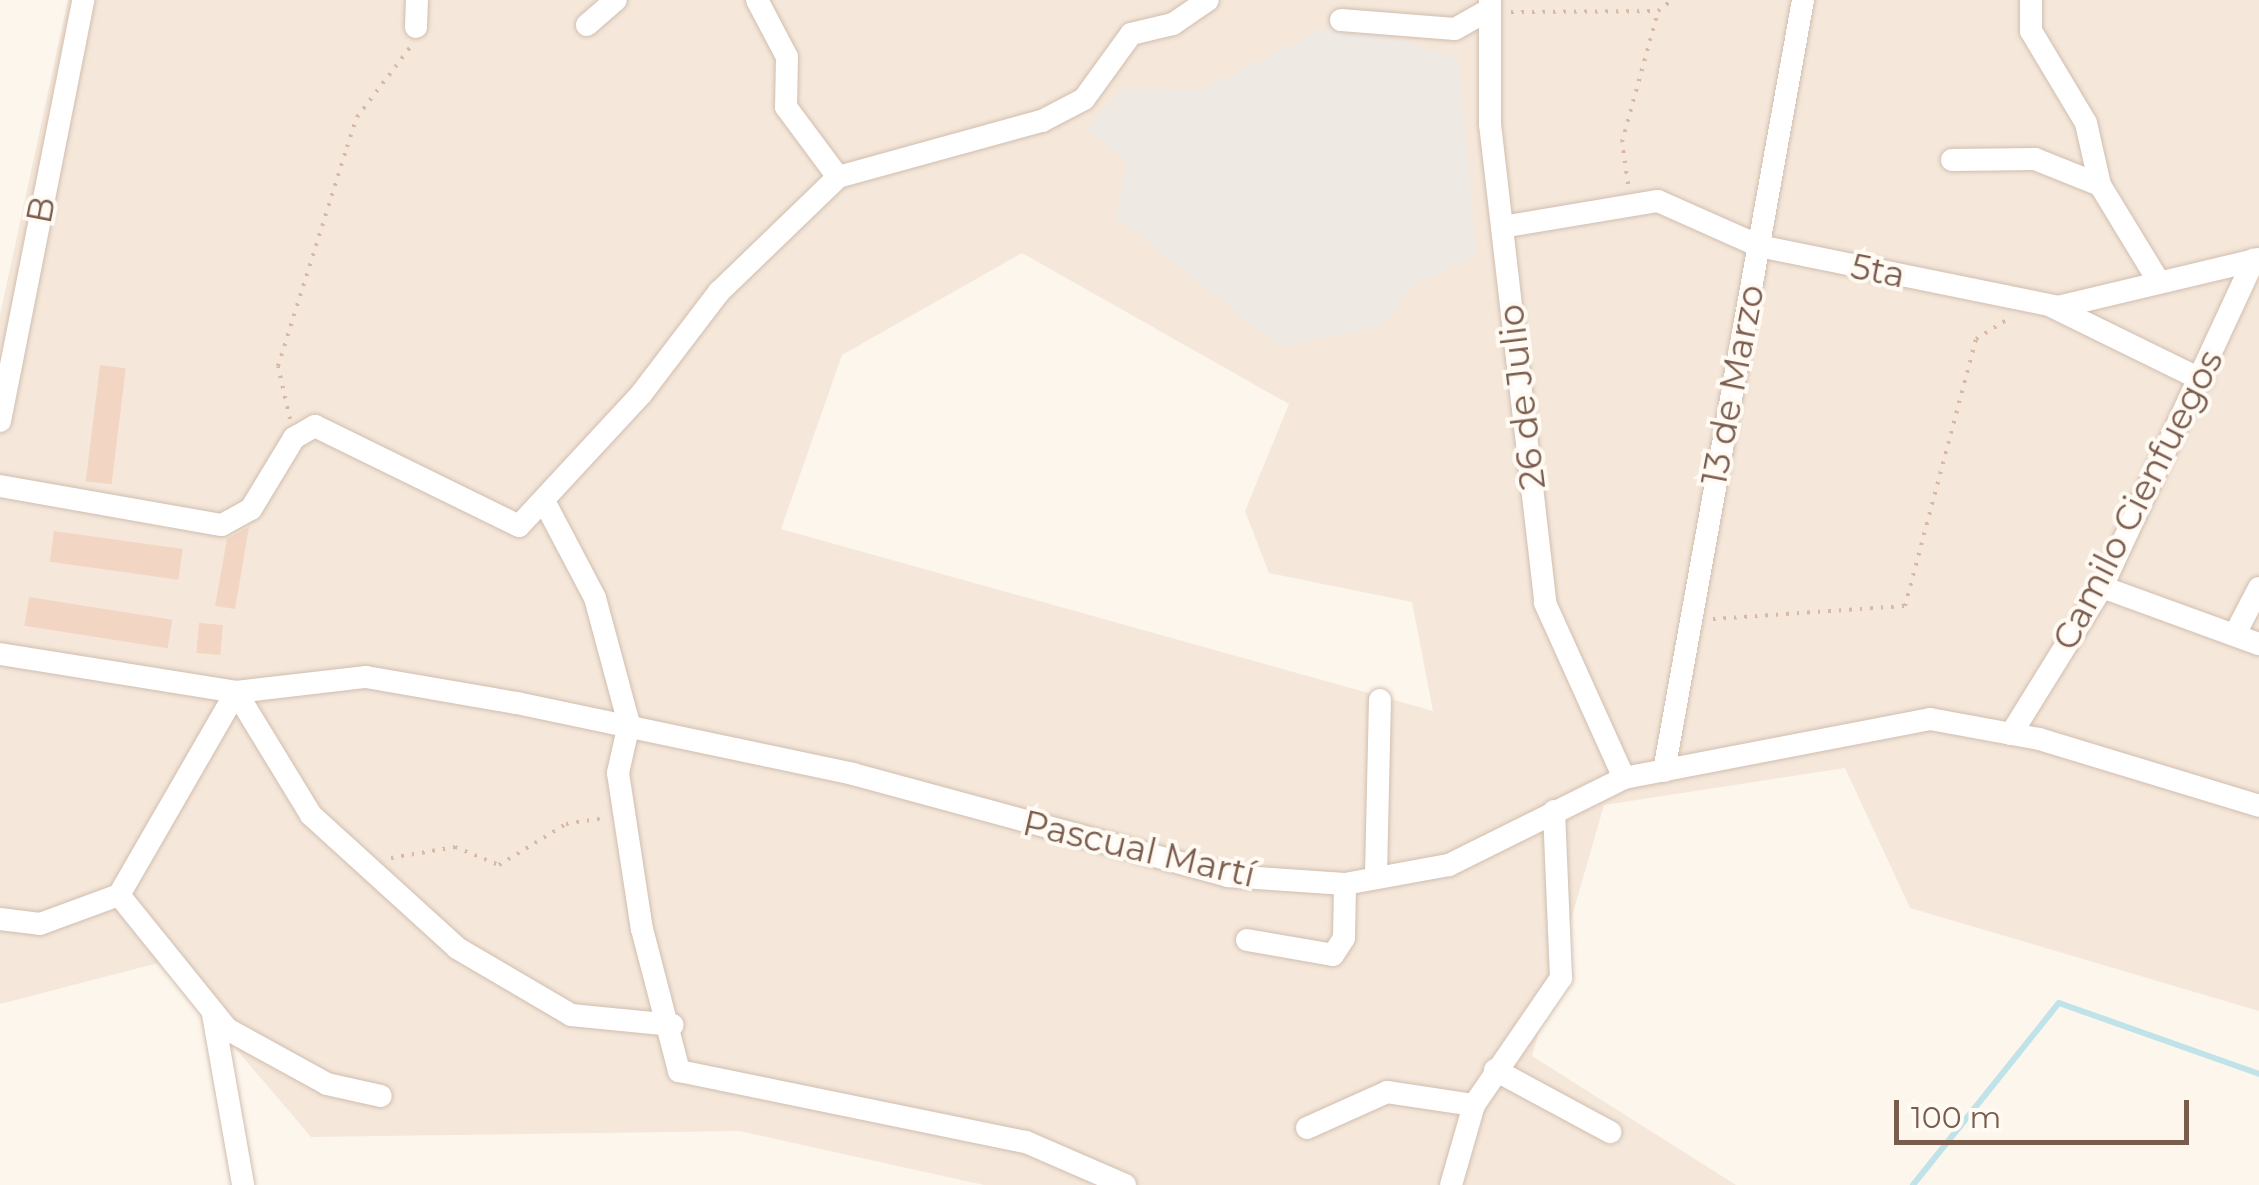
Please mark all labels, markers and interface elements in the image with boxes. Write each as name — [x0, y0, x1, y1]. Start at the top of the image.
street label: B — [18, 193, 64, 227]
street label: 5ta — [1848, 245, 1908, 297]
street label: 13 de Marzo — [1693, 281, 1773, 489]
street label: 26 de Julio — [1490, 302, 1554, 492]
street label: Camilo Cienfuegos — [2044, 343, 2232, 657]
street label: Pascual Martí — [1019, 802, 1259, 896]
scale bar — [1899, 1080, 2194, 1142]
text: 100 m — [1911, 1099, 2001, 1136]

